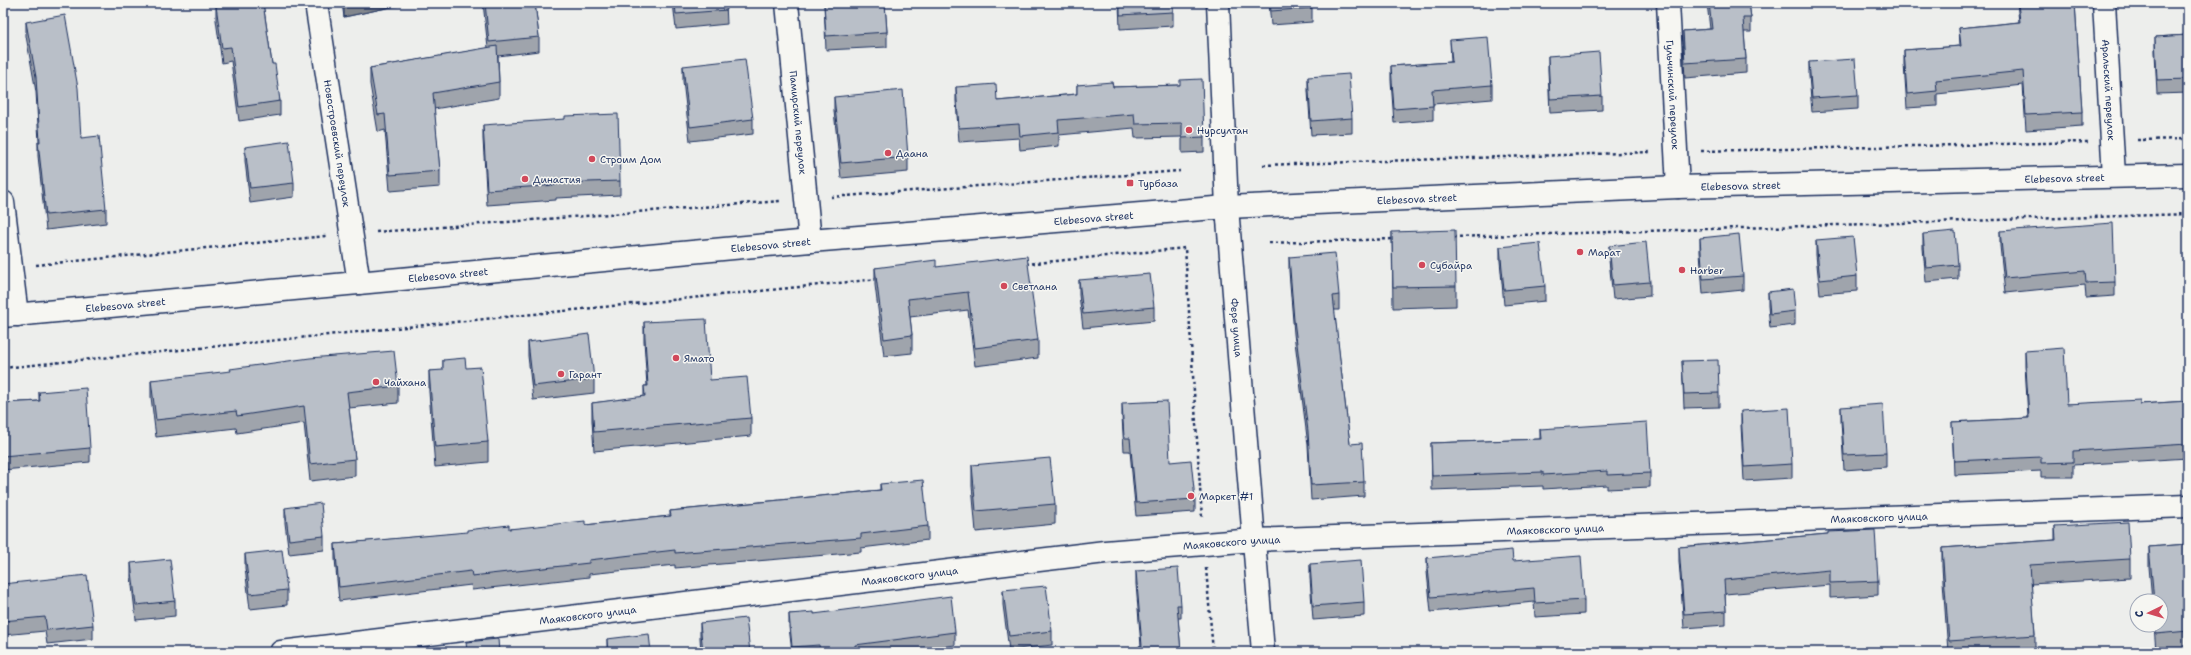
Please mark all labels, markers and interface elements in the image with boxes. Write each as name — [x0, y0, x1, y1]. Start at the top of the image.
street label: Аральский переулок — [2099, 39, 2118, 142]
street label: Гульчинский переулок — [1663, 40, 1682, 151]
street label: Памирский переулок — [787, 70, 810, 176]
street label: Новостроевский переулок — [321, 79, 353, 209]
place label: Нурсултан — [1197, 124, 1248, 137]
marker: Нурсултан — [1184, 125, 1194, 135]
place label: Даана — [896, 147, 929, 160]
marker: Даана — [883, 148, 893, 158]
place label: Строим Дом — [600, 153, 661, 166]
marker: Строим Дом — [587, 154, 597, 164]
street label: Elebesova street — [2024, 171, 2105, 186]
place label: Династия — [533, 173, 581, 186]
marker: Династия — [520, 174, 530, 184]
place label: Турбаза — [1138, 177, 1179, 190]
marker: Турбаза — [1125, 178, 1135, 188]
street label: Elebesova street — [1700, 179, 1781, 193]
street label: Elebesova street — [1377, 191, 1457, 207]
street label: Elebesova street — [1053, 209, 1134, 228]
street label: Elebesova street — [730, 235, 811, 255]
place label: Марат — [1588, 246, 1621, 259]
marker: Марат — [1575, 247, 1585, 257]
place label: Субайра — [1430, 259, 1473, 272]
marker: Субайра — [1417, 260, 1427, 270]
place label: Harber — [1690, 264, 1724, 277]
street label: Elebesova street — [408, 265, 489, 285]
marker: Harber — [1677, 265, 1687, 275]
place label: Светлана — [1012, 280, 1058, 293]
marker: Светлана — [999, 281, 1009, 291]
street label: Elebesova street — [85, 295, 166, 315]
street label: Фере улица — [1227, 298, 1245, 358]
place label: Ямато — [684, 352, 715, 365]
marker: Ямато — [671, 353, 681, 363]
place label: Гарант — [569, 368, 603, 381]
marker: Гарант — [556, 369, 566, 379]
place label: Чайхана — [384, 376, 427, 389]
marker: Чайхана — [371, 377, 381, 387]
place label: Маркет #1 — [1199, 490, 1253, 503]
marker: Маркет #1 — [1186, 491, 1196, 501]
street label: Маяковского улица — [1830, 509, 1929, 526]
street label: Маяковского улица — [1506, 521, 1605, 538]
street label: Маяковского улица — [1182, 533, 1281, 553]
street label: Маяковского улица — [860, 564, 959, 589]
north arrow — [2129, 593, 2169, 633]
street label: Маяковского улица — [539, 603, 638, 628]
text: С — [2132, 610, 2147, 618]

